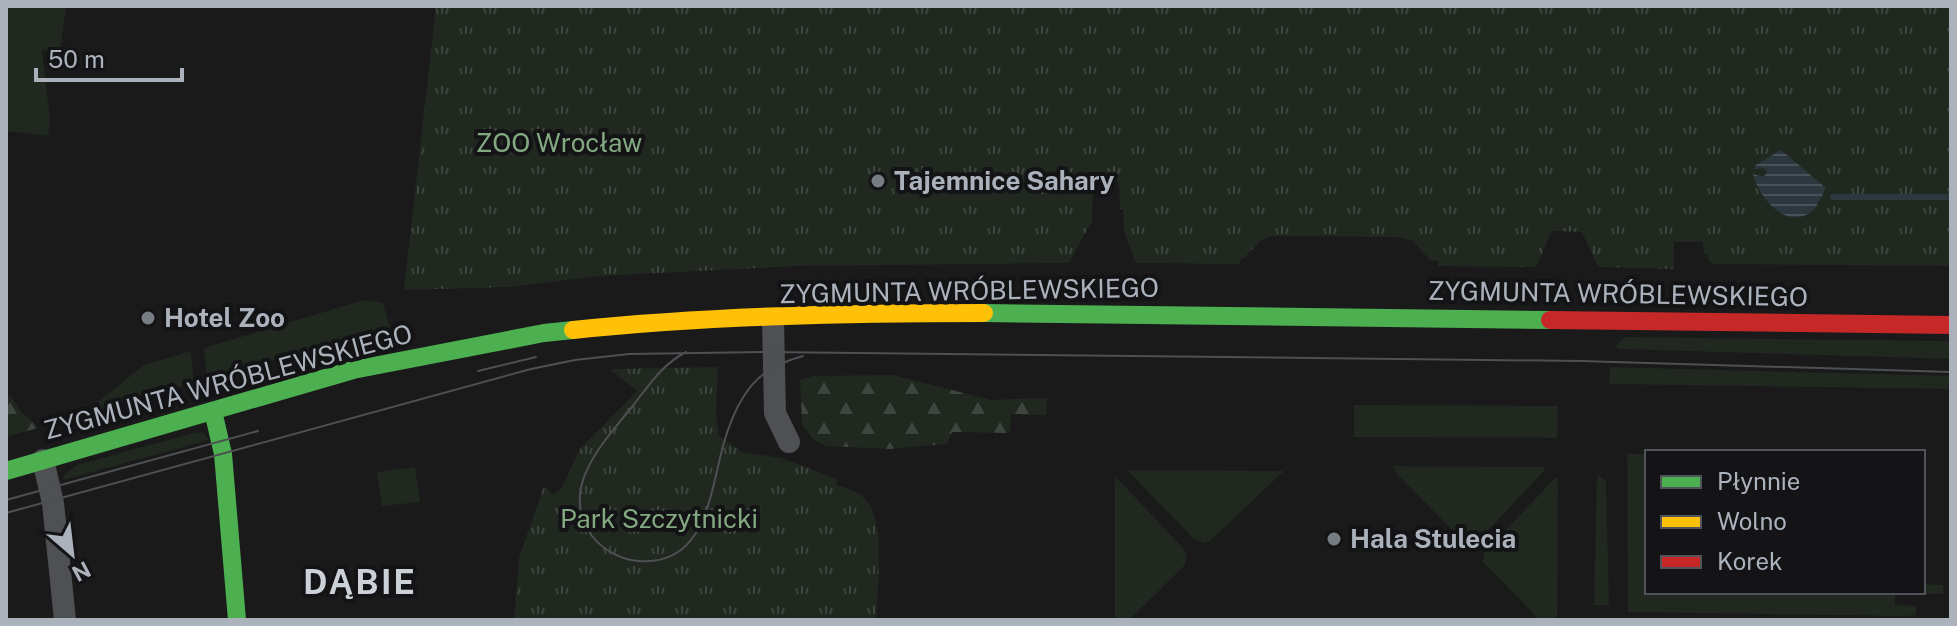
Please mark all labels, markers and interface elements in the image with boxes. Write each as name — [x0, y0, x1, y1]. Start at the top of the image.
scale bar — [36, 32, 182, 82]
text: 50 m — [48, 45, 105, 73]
park label: ZOO Wrocław — [476, 127, 642, 158]
place label: Tajemnice Sahary — [894, 165, 1115, 196]
marker: Tajemnice Sahary — [869, 172, 887, 190]
street label: ZYGMUNTA WRÓBLEWSKIEGO — [779, 272, 1159, 309]
street label: ZYGMUNTA WRÓBLEWSKIEGO — [1428, 275, 1808, 312]
place label: Hotel Zoo — [164, 302, 285, 333]
marker: Hotel Zoo — [139, 309, 157, 327]
street label: ZYGMUNTA WRÓBLEWSKIEGO — [40, 317, 415, 446]
legend — [1645, 450, 1925, 594]
text: Płynnie — [1717, 467, 1800, 495]
park label: Park Szczytnicki — [560, 503, 758, 534]
text: Wolno — [1717, 507, 1787, 535]
north arrow — [32, 514, 112, 594]
place label: Hala Stulecia — [1350, 523, 1516, 554]
marker: Hala Stulecia — [1325, 530, 1343, 548]
text: Korek — [1717, 547, 1783, 575]
text: N — [68, 556, 95, 587]
district label: DĄBIE — [303, 562, 417, 602]

